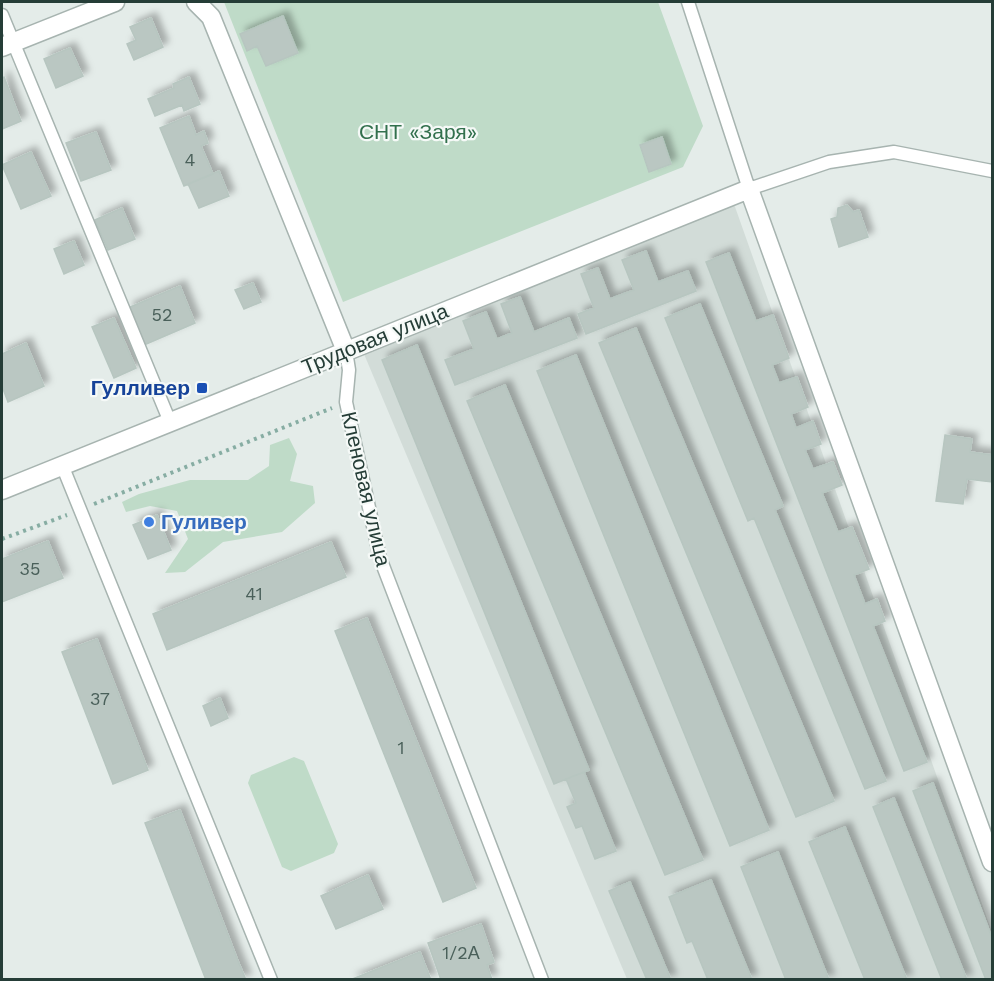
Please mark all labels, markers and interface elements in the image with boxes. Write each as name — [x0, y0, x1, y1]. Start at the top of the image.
park label: СНТ «Заря» — [359, 119, 477, 144]
house number: 4 — [185, 149, 196, 170]
street label: Трудовая улица — [298, 298, 452, 379]
house number: 52 — [152, 304, 172, 325]
place label: Гулливер — [91, 375, 190, 400]
marker: Гулливер — [195, 381, 209, 395]
street label: Кленовая улица — [337, 409, 397, 569]
place label: Гуливер — [161, 509, 247, 534]
marker: Гуливер — [142, 515, 156, 529]
house number: 35 — [20, 558, 40, 579]
house number: 41 — [245, 583, 263, 604]
house number: 37 — [90, 688, 110, 709]
house number: 1 — [397, 737, 405, 758]
house number: 1/2А — [442, 942, 480, 963]

